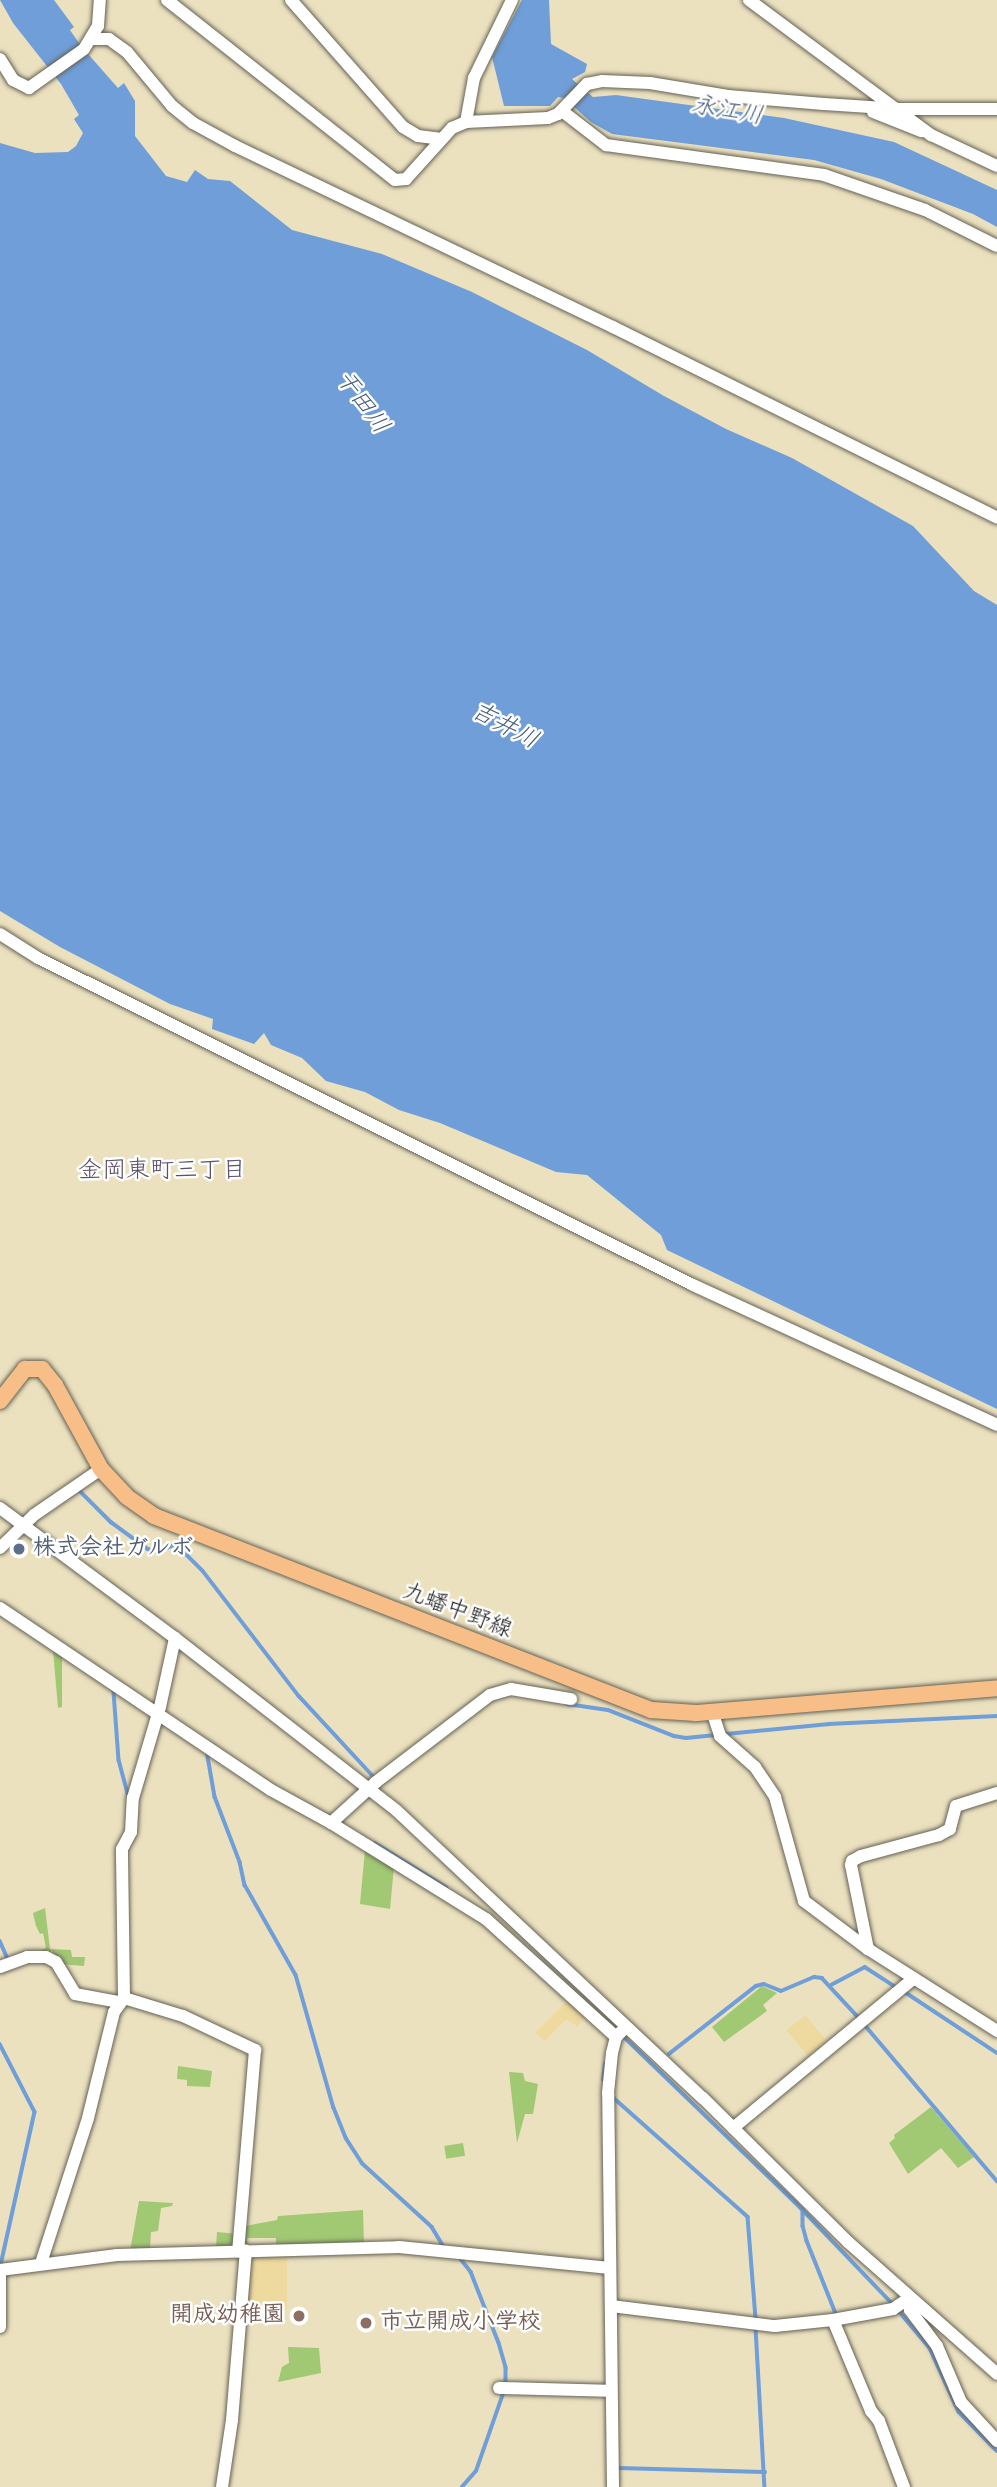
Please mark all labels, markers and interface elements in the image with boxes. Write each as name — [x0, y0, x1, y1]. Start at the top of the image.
water label: 永江川 — [689, 92, 765, 132]
water label: 干田川 — [328, 366, 394, 440]
water label: 吉井川 — [465, 697, 543, 757]
district label: 金岡東町三丁目 — [78, 1158, 246, 1186]
place label: 株式会社ガルボ — [33, 1535, 194, 1563]
marker: 株式会社ガルボ — [11, 1541, 27, 1557]
street label: 九蟠中野線 — [398, 1579, 516, 1645]
place label: 開成幼稚園 — [170, 2302, 285, 2330]
marker: 開成幼稚園 — [291, 2308, 307, 2324]
place label: 市立開成小学校 — [380, 2309, 541, 2337]
marker: 市立開成小学校 — [358, 2315, 374, 2331]

